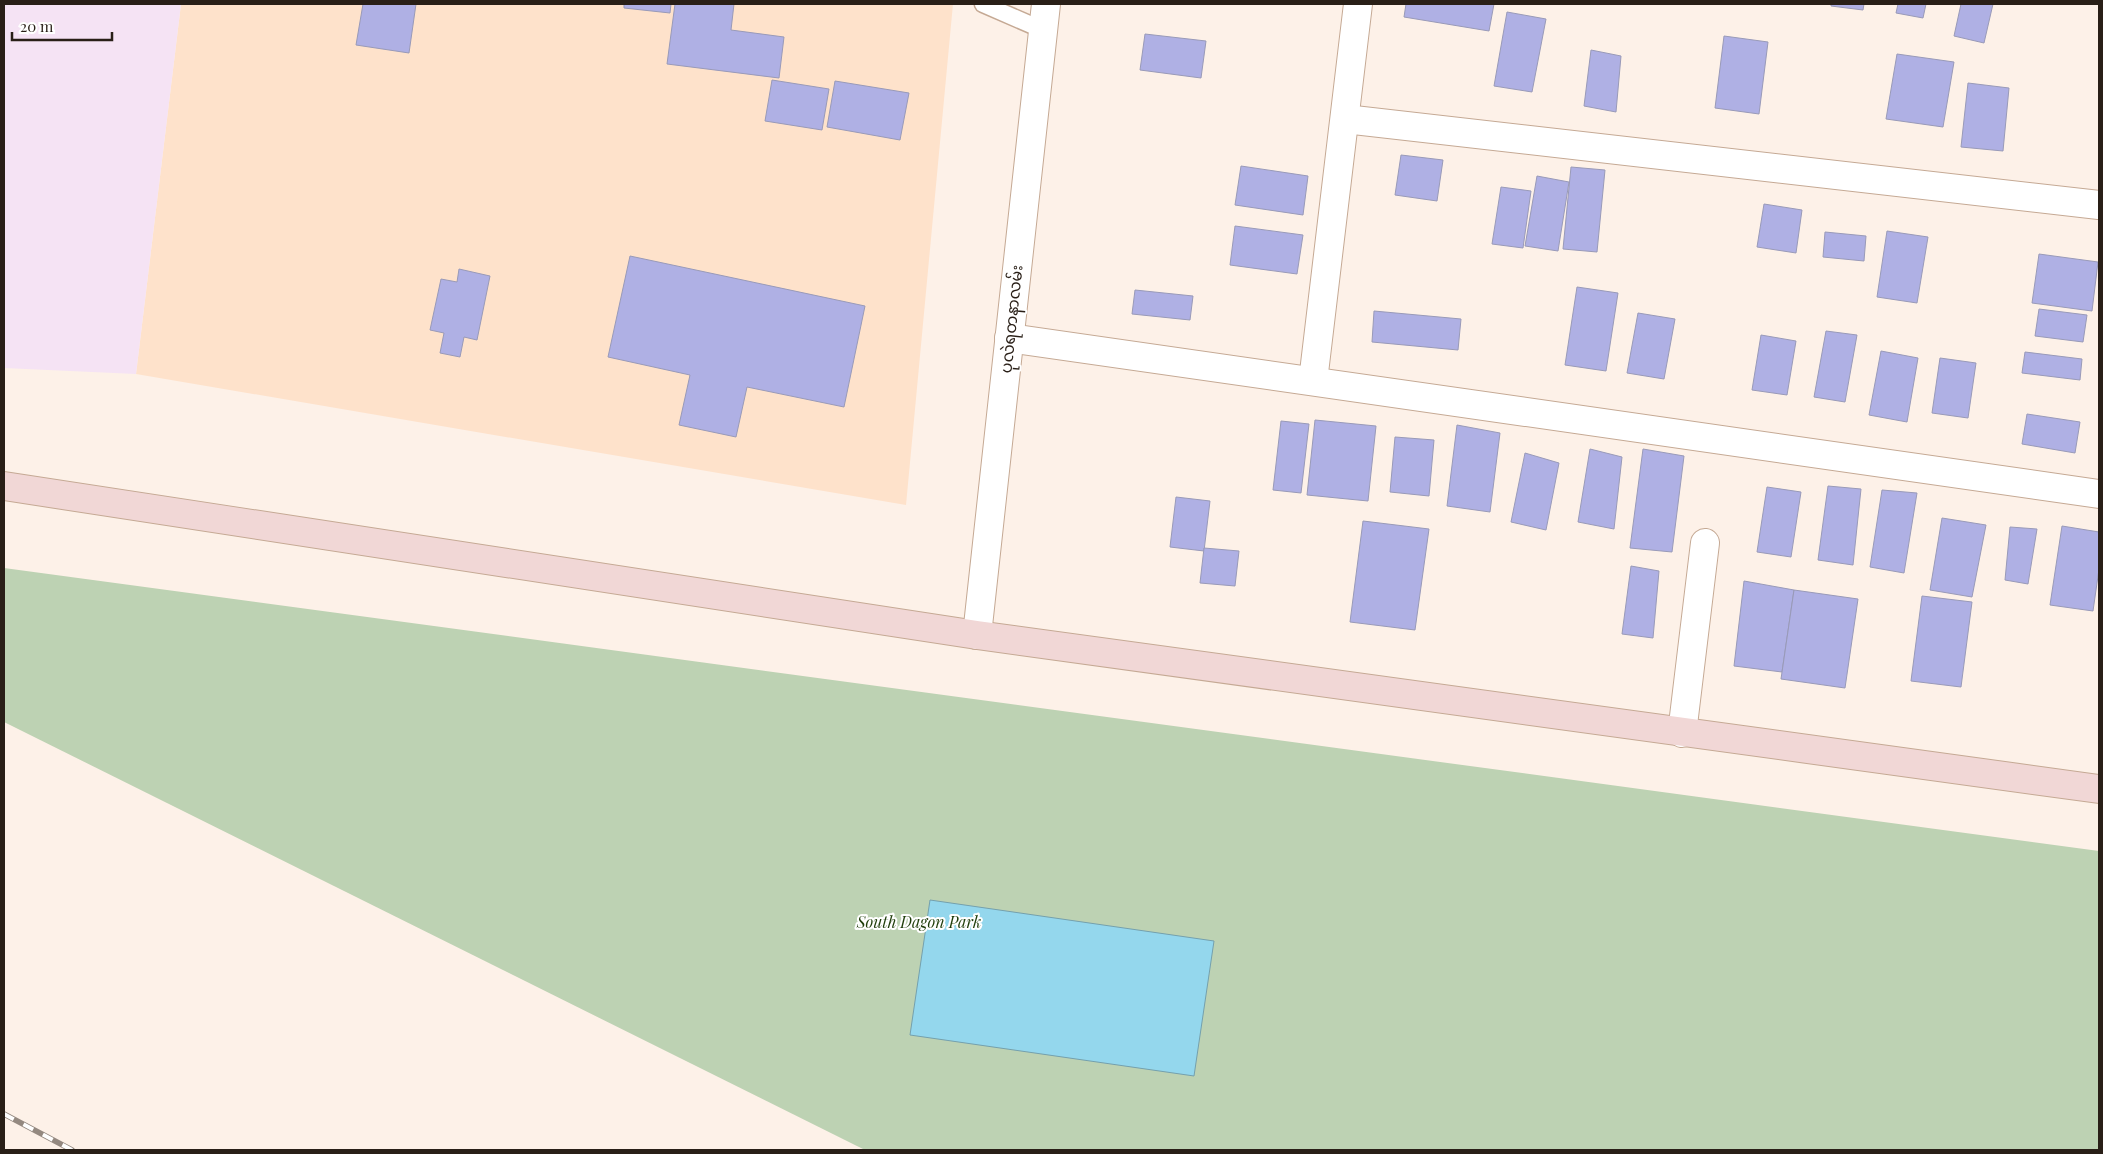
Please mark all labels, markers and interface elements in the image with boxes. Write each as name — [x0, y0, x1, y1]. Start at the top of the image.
scale bar — [12, 10, 112, 42]
text: 20 m — [20, 16, 54, 36]
street label: ပုလဲရတနာလမ်း — [994, 264, 1032, 375]
park label: South Dagon Park — [856, 911, 981, 932]

